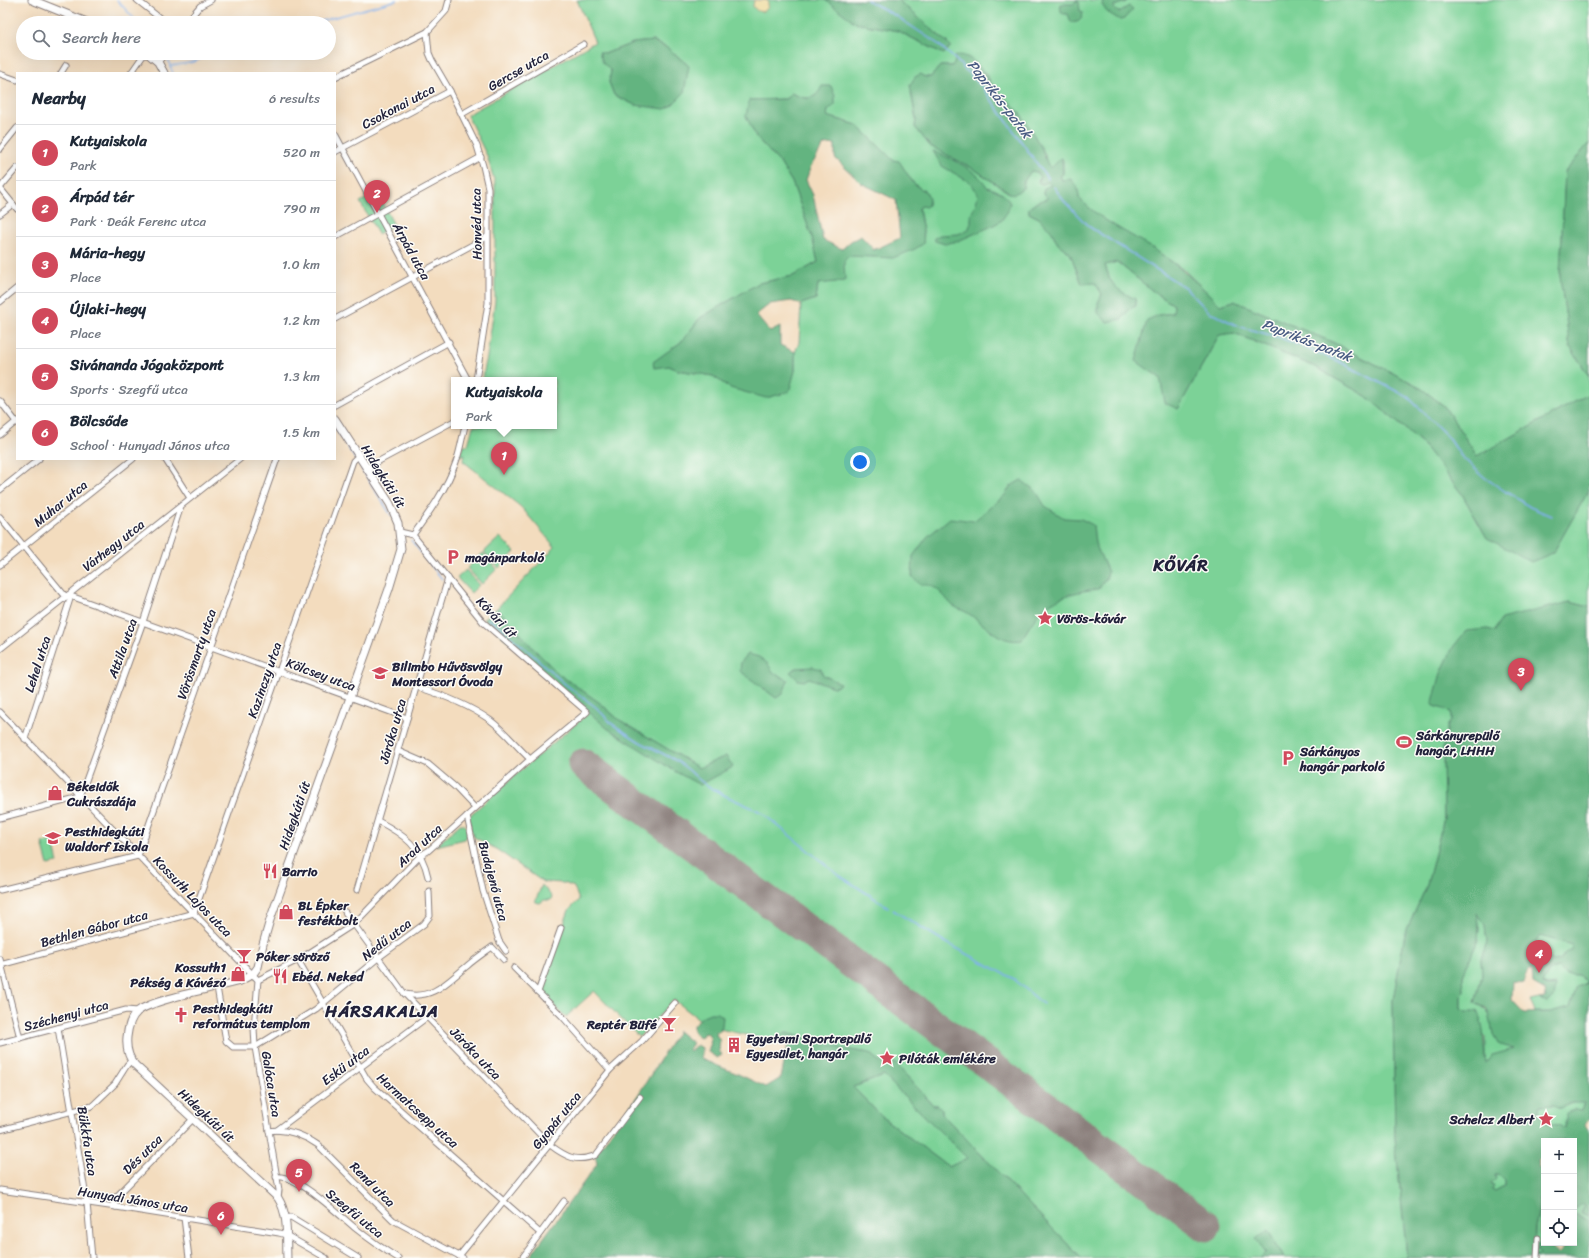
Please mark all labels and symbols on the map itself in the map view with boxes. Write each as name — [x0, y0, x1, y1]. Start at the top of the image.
street label: Gercse utca — [483, 43, 554, 97]
water label: Paprikás-patak — [961, 54, 1039, 145]
street label: Csokonai utca — [357, 77, 440, 135]
pin: 2 — [364, 180, 390, 213]
street label: Honvéd utca — [464, 188, 489, 260]
street label: Árpád utca — [386, 217, 437, 285]
water label: Paprikás-patak — [1258, 312, 1357, 370]
street label: Hidegkúti út — [355, 440, 413, 513]
pin: 1 — [491, 442, 517, 475]
your location — [850, 452, 870, 472]
street label: Muhar utca — [28, 474, 93, 533]
street label: Várhegy utca — [77, 513, 150, 577]
place label: magánparkoló — [464, 546, 544, 569]
parking icon: magánparkoló — [444, 548, 462, 566]
district label: KŐVÁR — [1152, 550, 1209, 580]
street label: Kővári út — [470, 591, 523, 644]
street label: Vörösmarty utca — [170, 605, 223, 703]
place label: Vörös-kővár — [1057, 607, 1127, 630]
place icon: Vörös-kővár — [1036, 609, 1054, 627]
street label: Attila utca — [101, 615, 144, 682]
street label: Lehel utca — [17, 632, 58, 696]
street label: Kazinczy utca — [241, 639, 288, 721]
street label: Kölcsey utca — [283, 651, 359, 698]
place label: Bilimbo Hűvösvölgy Montessori Óvoda — [391, 655, 503, 693]
pin: 3 — [1508, 658, 1534, 691]
school or university icon: Bilimbo Hűvösvölgy Montessori Óvoda — [371, 664, 389, 682]
street label: Járóka utca — [372, 696, 413, 767]
place label: Sárkányrepülő hangár, LHHH — [1415, 724, 1501, 762]
sports icon: Sárkányrepülő hangár, LHHH — [1395, 733, 1413, 751]
place label: Sárkányos hangár parkoló — [1299, 740, 1385, 778]
parking icon: Sárkányos hangár parkoló — [1279, 749, 1297, 767]
place label: Békeidők Cukrászdája — [66, 775, 137, 813]
street label: Hidegkúti út — [272, 777, 317, 853]
shop icon: Békeidők Cukrászdája — [46, 784, 64, 802]
street label: Arad utca — [390, 818, 448, 874]
place label: Pesthidegkúti Waldorf Iskola — [65, 820, 149, 858]
school or university icon: Pesthidegkúti Waldorf Iskola — [44, 829, 62, 847]
street label: Budajenő utca — [472, 839, 515, 924]
street label: Kossuth Lajos utca — [147, 850, 238, 943]
place label: Barrio — [282, 860, 318, 883]
restaurant icon: Barrio — [261, 862, 279, 880]
place label: BL Épker festékbolt — [298, 894, 358, 932]
street label: Bethlen Gábor utca — [38, 903, 151, 954]
shop icon: BL Épker festékbolt — [277, 903, 295, 921]
street label: Nedű utca — [356, 912, 417, 966]
pin: 4 — [1526, 940, 1552, 973]
place label: Póker söröző — [256, 945, 331, 968]
bar icon: Póker söröző — [235, 947, 253, 965]
place label: Kossuth1 Pékség & Kávézó — [130, 956, 226, 994]
shop icon: Kossuth1 Pékség & Kávézó — [229, 965, 247, 983]
place label: Ebéd. Neked — [292, 965, 364, 988]
restaurant icon: Ebéd. Neked — [271, 967, 289, 985]
street label: Széchenyi utca — [21, 993, 112, 1038]
district label: HÁRSAKALJA — [324, 996, 439, 1026]
place label: Pesthidegkúti református templom — [192, 997, 310, 1035]
church icon: Pesthidegkúti református templom — [172, 1006, 190, 1024]
place label: Reptér Büfé — [586, 1013, 657, 1036]
bar icon: Reptér Büfé — [660, 1015, 678, 1033]
street label: Járóka utca — [444, 1021, 507, 1086]
place label: Egyetemi Sportrepülő Egyesület, hangár — [746, 1027, 872, 1065]
building icon: Egyetemi Sportrepülő Egyesület, hangár — [725, 1036, 743, 1054]
street label: Eskü utca — [316, 1039, 375, 1091]
place label: Pilóták emlékére — [899, 1047, 996, 1070]
street label: Galóca utca — [255, 1049, 288, 1119]
place icon: Pilóták emlékére — [878, 1049, 896, 1067]
street label: Harmatcsepp utca — [371, 1067, 464, 1154]
street label: Hidegkúti út — [172, 1082, 241, 1149]
street label: Gyopár utca — [526, 1086, 587, 1154]
street label: Bükkfa utca — [71, 1105, 104, 1178]
place label: Schelcz Albert — [1448, 1108, 1535, 1131]
place icon: Schelcz Albert — [1537, 1110, 1555, 1128]
street label: Dés utca — [117, 1128, 168, 1180]
street label: Rend utca — [344, 1156, 401, 1213]
pin: 5 — [286, 1159, 312, 1192]
street label: Hunyadi János utca — [76, 1179, 190, 1220]
street label: Szegfű utca — [321, 1183, 389, 1244]
pin: 6 — [208, 1202, 234, 1235]

